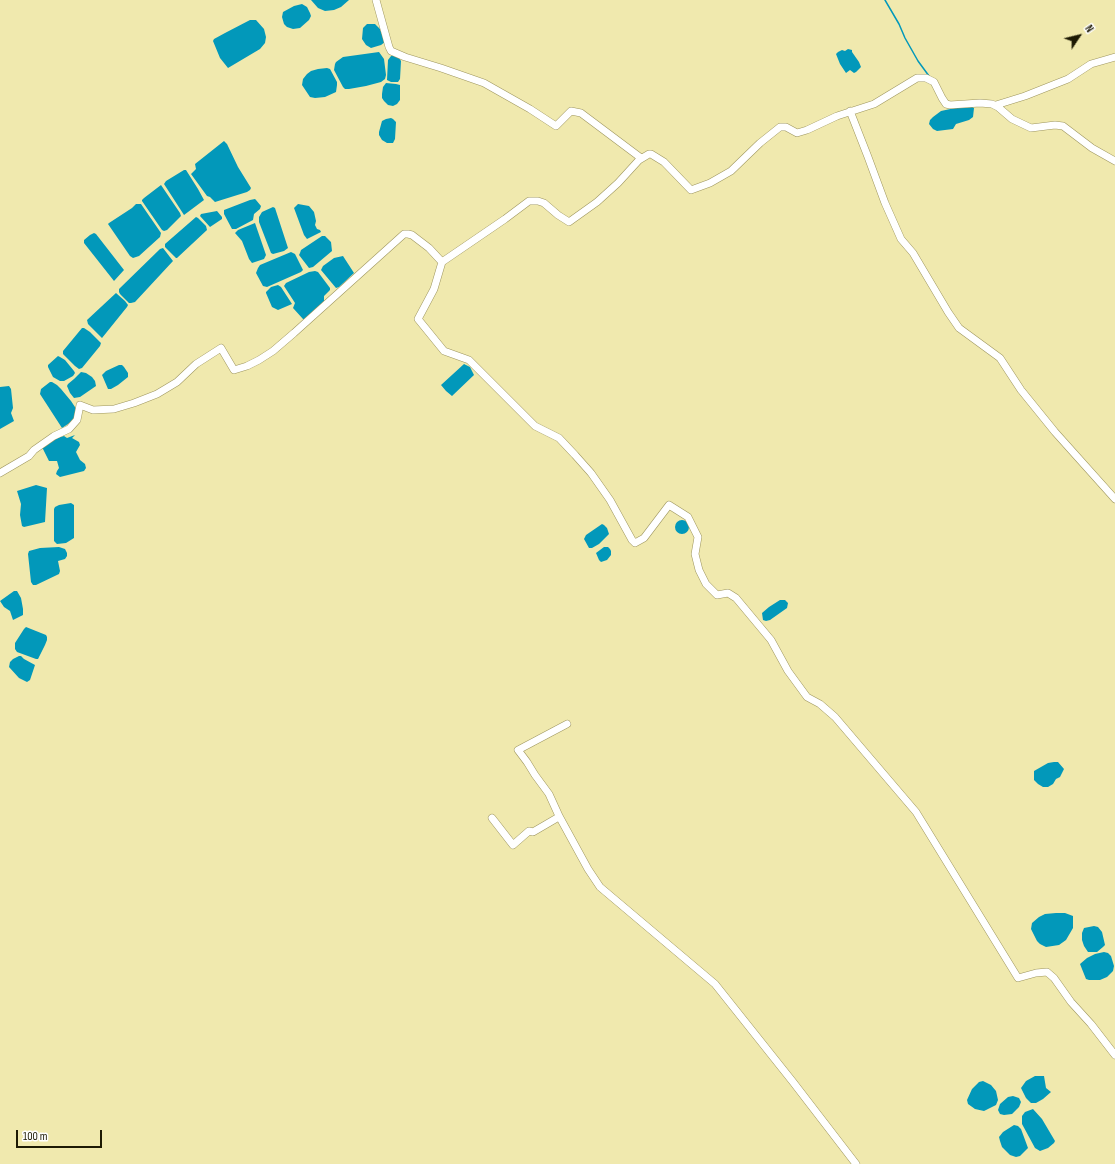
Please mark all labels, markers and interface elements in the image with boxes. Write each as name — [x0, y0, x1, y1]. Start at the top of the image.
north arrow — [1059, 16, 1099, 56]
text: N — [1082, 23, 1096, 35]
scale bar — [18, 1122, 104, 1148]
text: 100 m — [23, 1129, 48, 1144]

